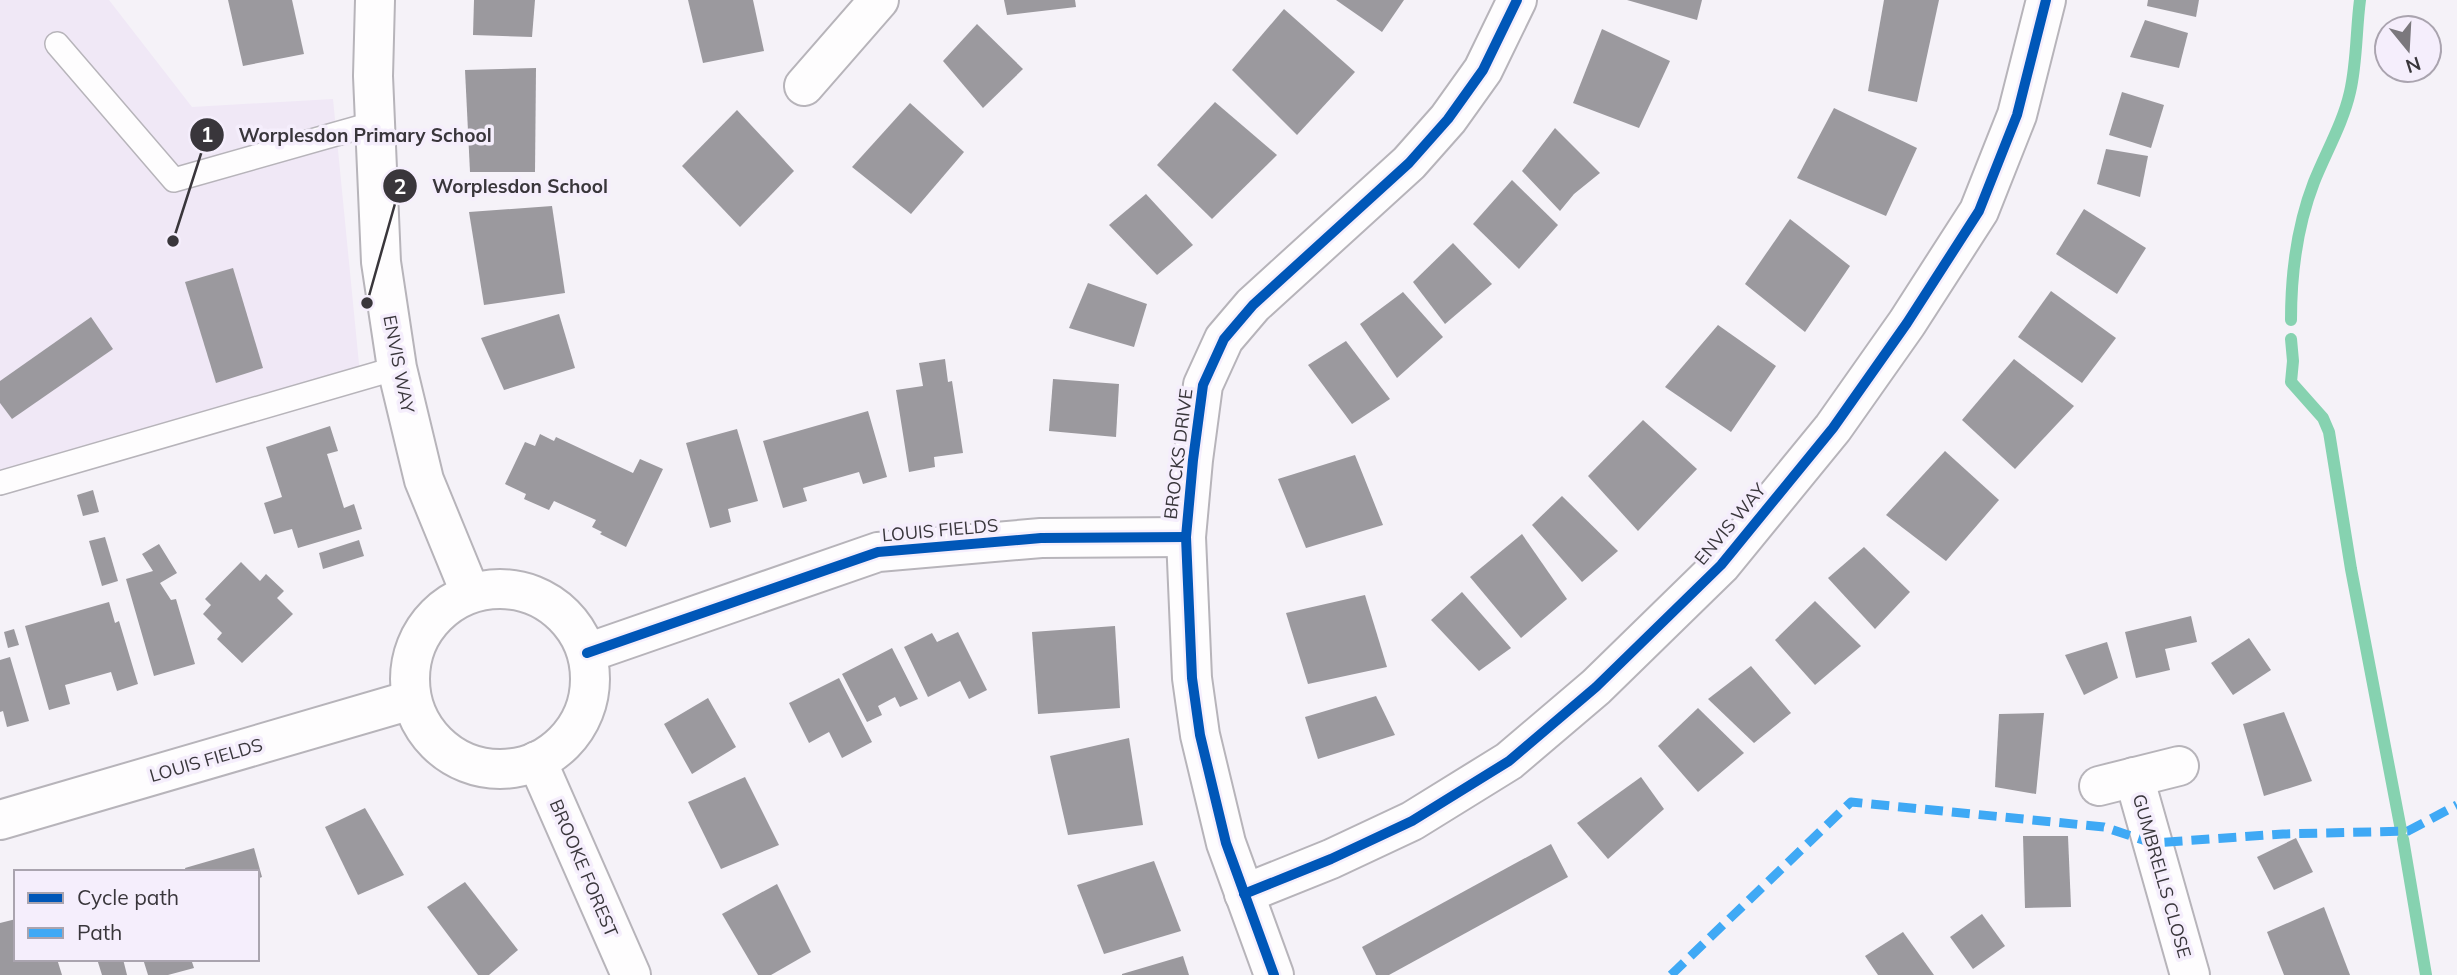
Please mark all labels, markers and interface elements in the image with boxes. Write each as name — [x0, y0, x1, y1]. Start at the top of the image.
north arrow — [2373, 14, 2443, 84]
text: N — [2403, 52, 2424, 79]
callout: Worplesdon Primary School — [189, 115, 506, 155]
text: 1 — [201, 121, 213, 147]
text: Worplesdon Primary School — [238, 123, 492, 147]
callout: Worplesdon School — [383, 166, 622, 206]
text: 2 — [394, 173, 406, 199]
text: Worplesdon School — [432, 174, 608, 198]
street label: ENVIS WAY — [378, 313, 420, 416]
street label: BROCKS DRIVE — [1159, 387, 1197, 521]
street label: ENVIS WAY — [1689, 478, 1771, 569]
street label: LOUIS FIELDS — [881, 513, 999, 547]
street label: LOUIS FIELDS — [147, 733, 265, 787]
street label: GUMBRELLS CLOSE — [2128, 791, 2196, 961]
street label: BROOKE FOREST — [545, 796, 623, 940]
legend — [14, 870, 259, 961]
text: Cycle path — [77, 884, 179, 910]
text: Path — [77, 919, 122, 945]

